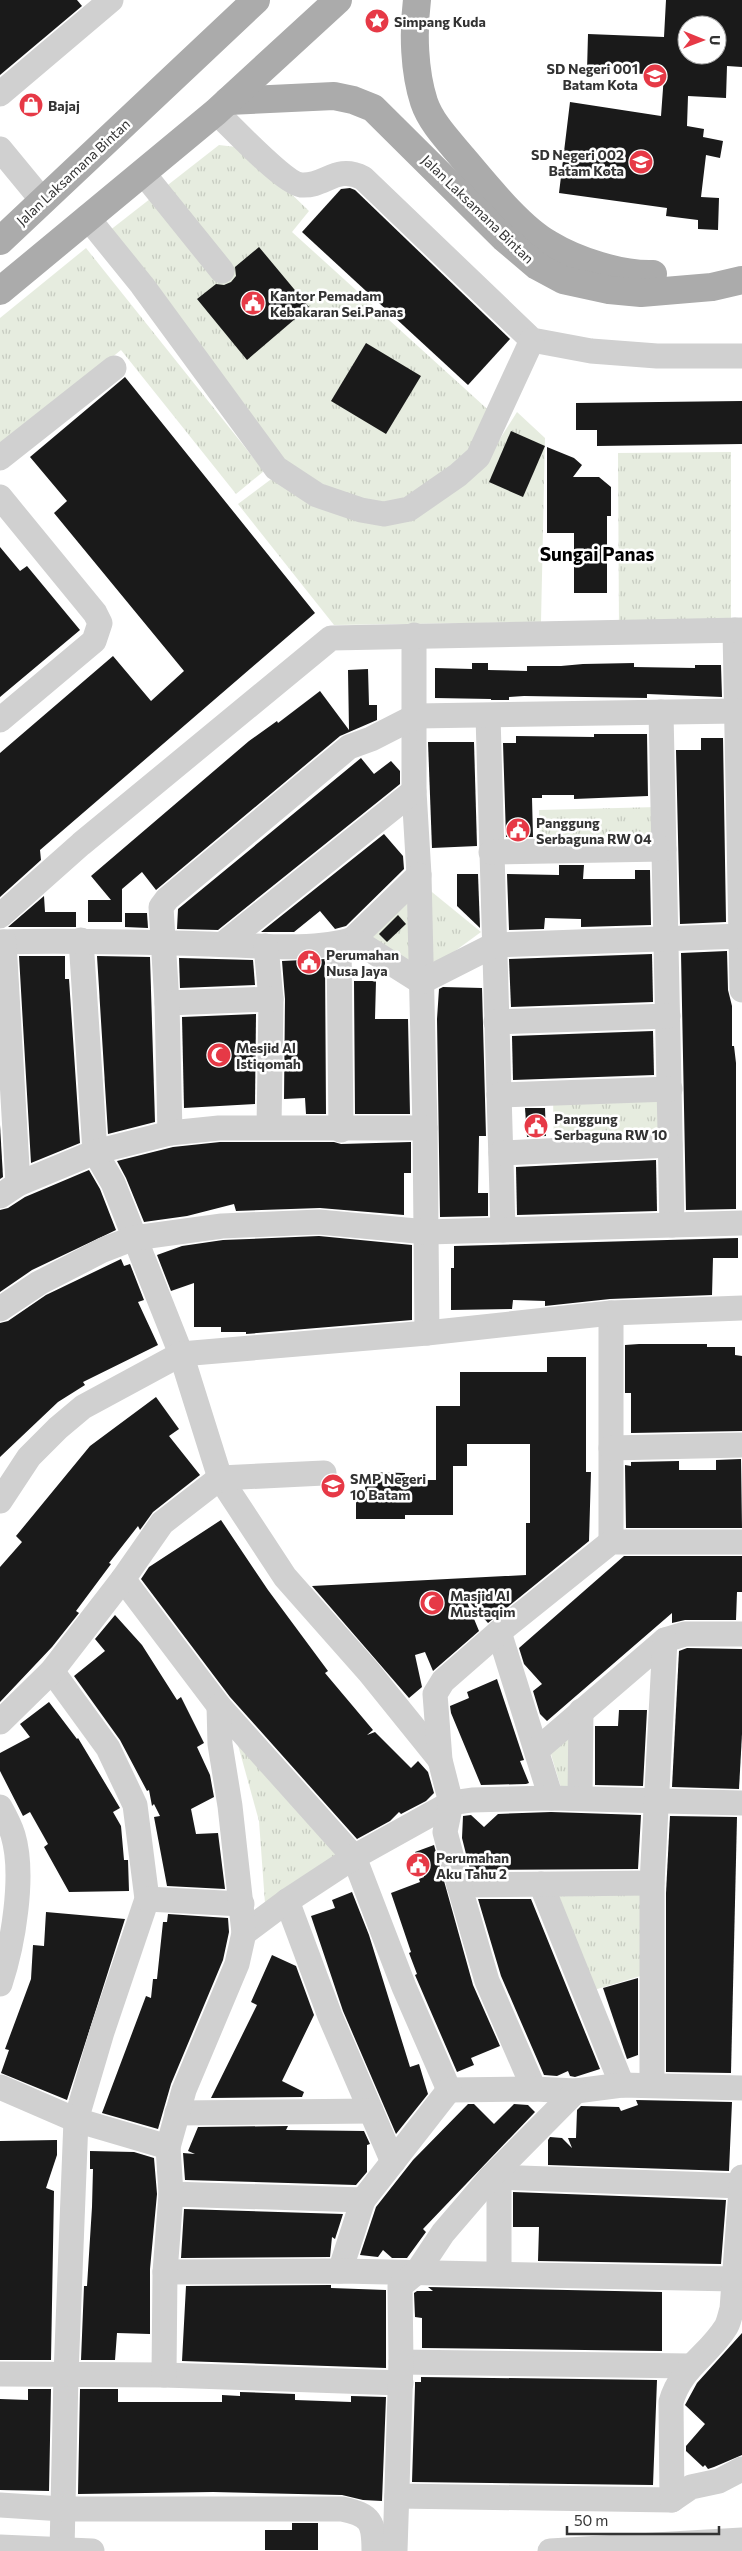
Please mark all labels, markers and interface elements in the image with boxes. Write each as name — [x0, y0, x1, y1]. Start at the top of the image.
place icon: Simpang Kuda — [364, 8, 390, 34]
place label: Simpang Kuda — [394, 13, 486, 30]
north arrow — [677, 15, 727, 65]
text: U — [707, 35, 724, 45]
place label: SD Negeri 001 Batam Kota — [547, 60, 638, 93]
school or university icon: SD Negeri 001 Batam Kota — [642, 63, 668, 89]
shop icon: Bajaj — [18, 92, 44, 118]
place label: Bajaj — [48, 97, 80, 114]
street label: Jalan Laksamana Bintan — [13, 115, 133, 229]
place label: SD Negeri 002 Batam Kota — [531, 146, 624, 179]
school or university icon: SD Negeri 002 Batam Kota — [628, 149, 654, 175]
street label: Jalan Laksamana Bintan — [419, 151, 537, 267]
place label: Kantor Pemadam Kebakaran Sei.Panas — [270, 287, 404, 320]
public building icon: Kantor Pemadam Kebakaran Sei.Panas — [240, 290, 266, 316]
district label: Sungai Panas — [540, 542, 655, 565]
place label: Panggung Serbaguna RW 04 — [536, 814, 652, 847]
public building icon: Panggung Serbaguna RW 04 — [505, 817, 531, 843]
place label: Perumahan Nusa Jaya — [326, 946, 399, 979]
public building icon: Perumahan Nusa Jaya — [296, 949, 322, 975]
place label: Mesjid Al Istiqomah — [236, 1039, 301, 1072]
mosque icon: Mesjid Al Istiqomah — [206, 1042, 232, 1068]
place label: Panggung Serbaguna RW 10 — [554, 1110, 667, 1143]
public building icon: Panggung Serbaguna RW 10 — [523, 1113, 549, 1139]
place label: SMP Negeri 10 Batam — [350, 1470, 426, 1503]
school or university icon: SMP Negeri 10 Batam — [320, 1473, 346, 1499]
place label: Masjid Al Mustaqim — [450, 1587, 515, 1620]
mosque icon: Masjid Al Mustaqim — [419, 1590, 445, 1616]
place label: Perumahan Aku Tahu 2 — [436, 1849, 509, 1882]
public building icon: Perumahan Aku Tahu 2 — [405, 1852, 431, 1878]
scale bar — [567, 2504, 720, 2536]
text: 50 m — [574, 2511, 608, 2529]

